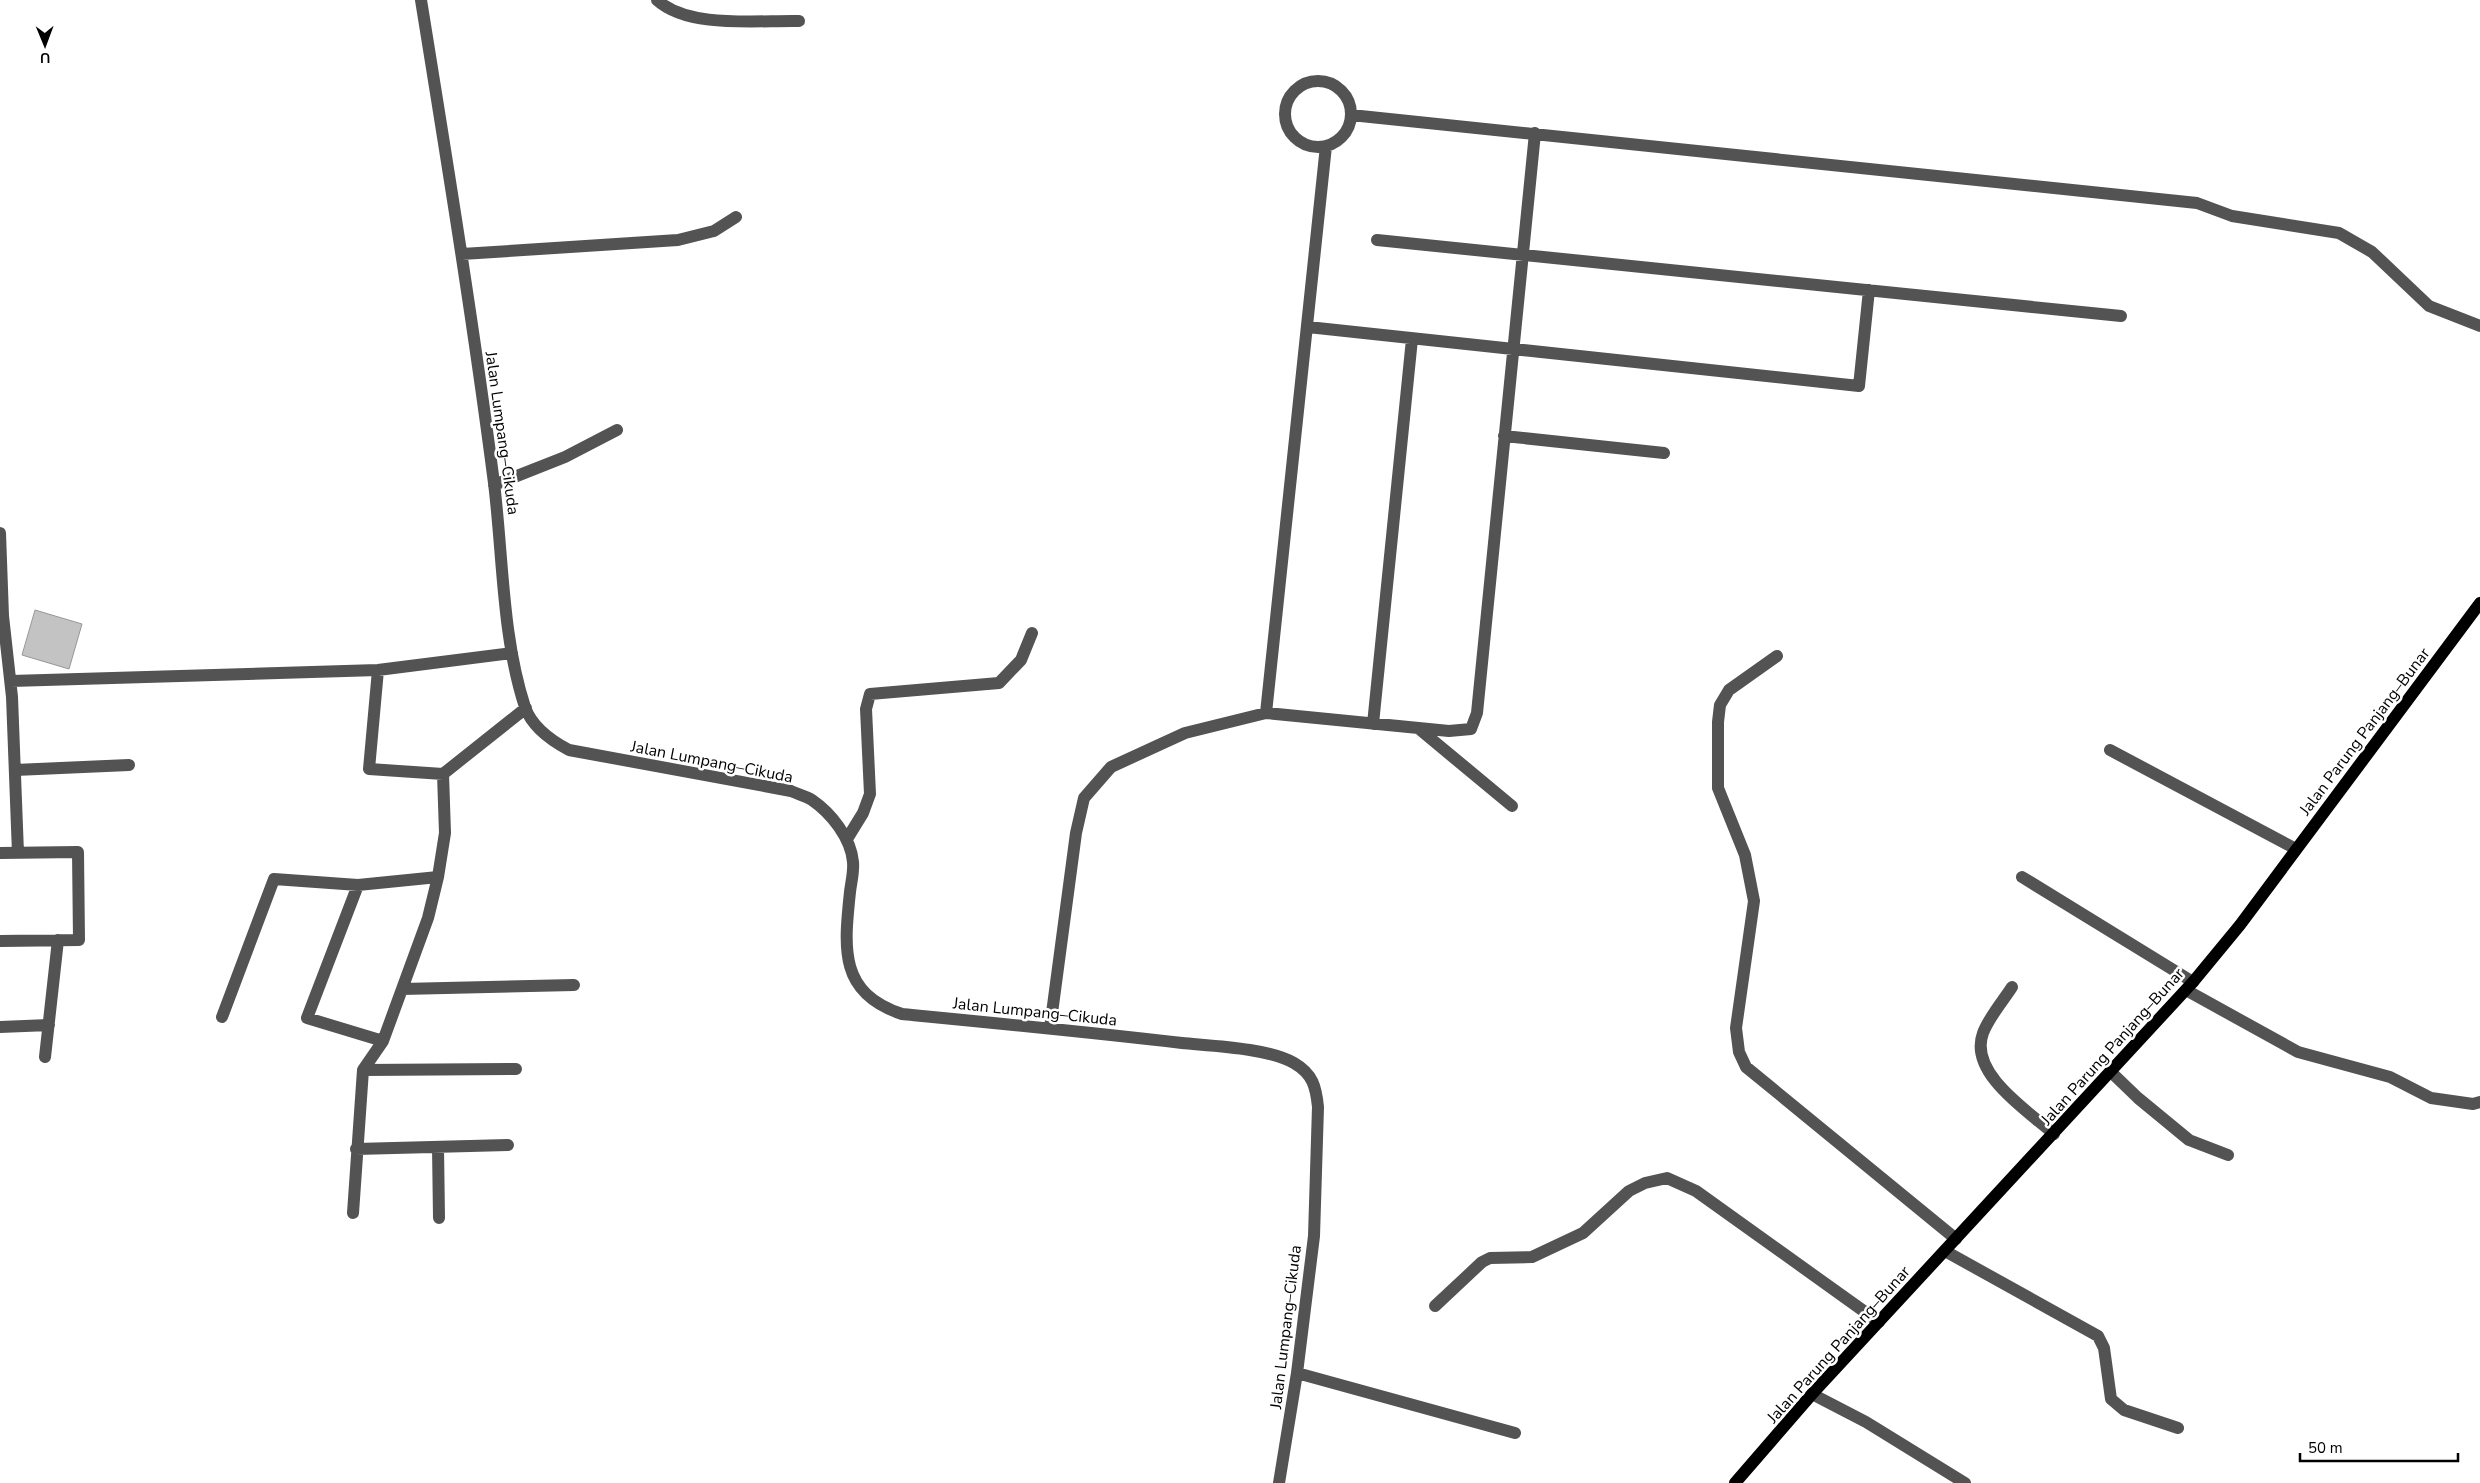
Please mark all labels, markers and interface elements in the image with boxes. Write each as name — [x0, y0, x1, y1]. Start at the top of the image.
north arrow — [20, 20, 70, 70]
text: U — [40, 48, 51, 67]
street label: Jalan Lumpang–Cikuda — [480, 349, 524, 516]
street label: Jalan Parung Panjang–Bunar — [2294, 643, 2435, 821]
street label: Jalan Lumpang–Cikuda — [628, 735, 795, 789]
street label: Jalan Parung Panjang–Bunar — [2035, 963, 2190, 1131]
street label: Jalan Lumpang–Cikuda — [951, 992, 1118, 1032]
street label: Jalan Lumpang–Cikuda — [1265, 1244, 1307, 1411]
street label: Jalan Parung Panjang–Bunar — [1761, 1261, 1916, 1429]
scale bar — [2300, 1430, 2458, 1462]
text: 50 m — [2308, 1438, 2343, 1458]

